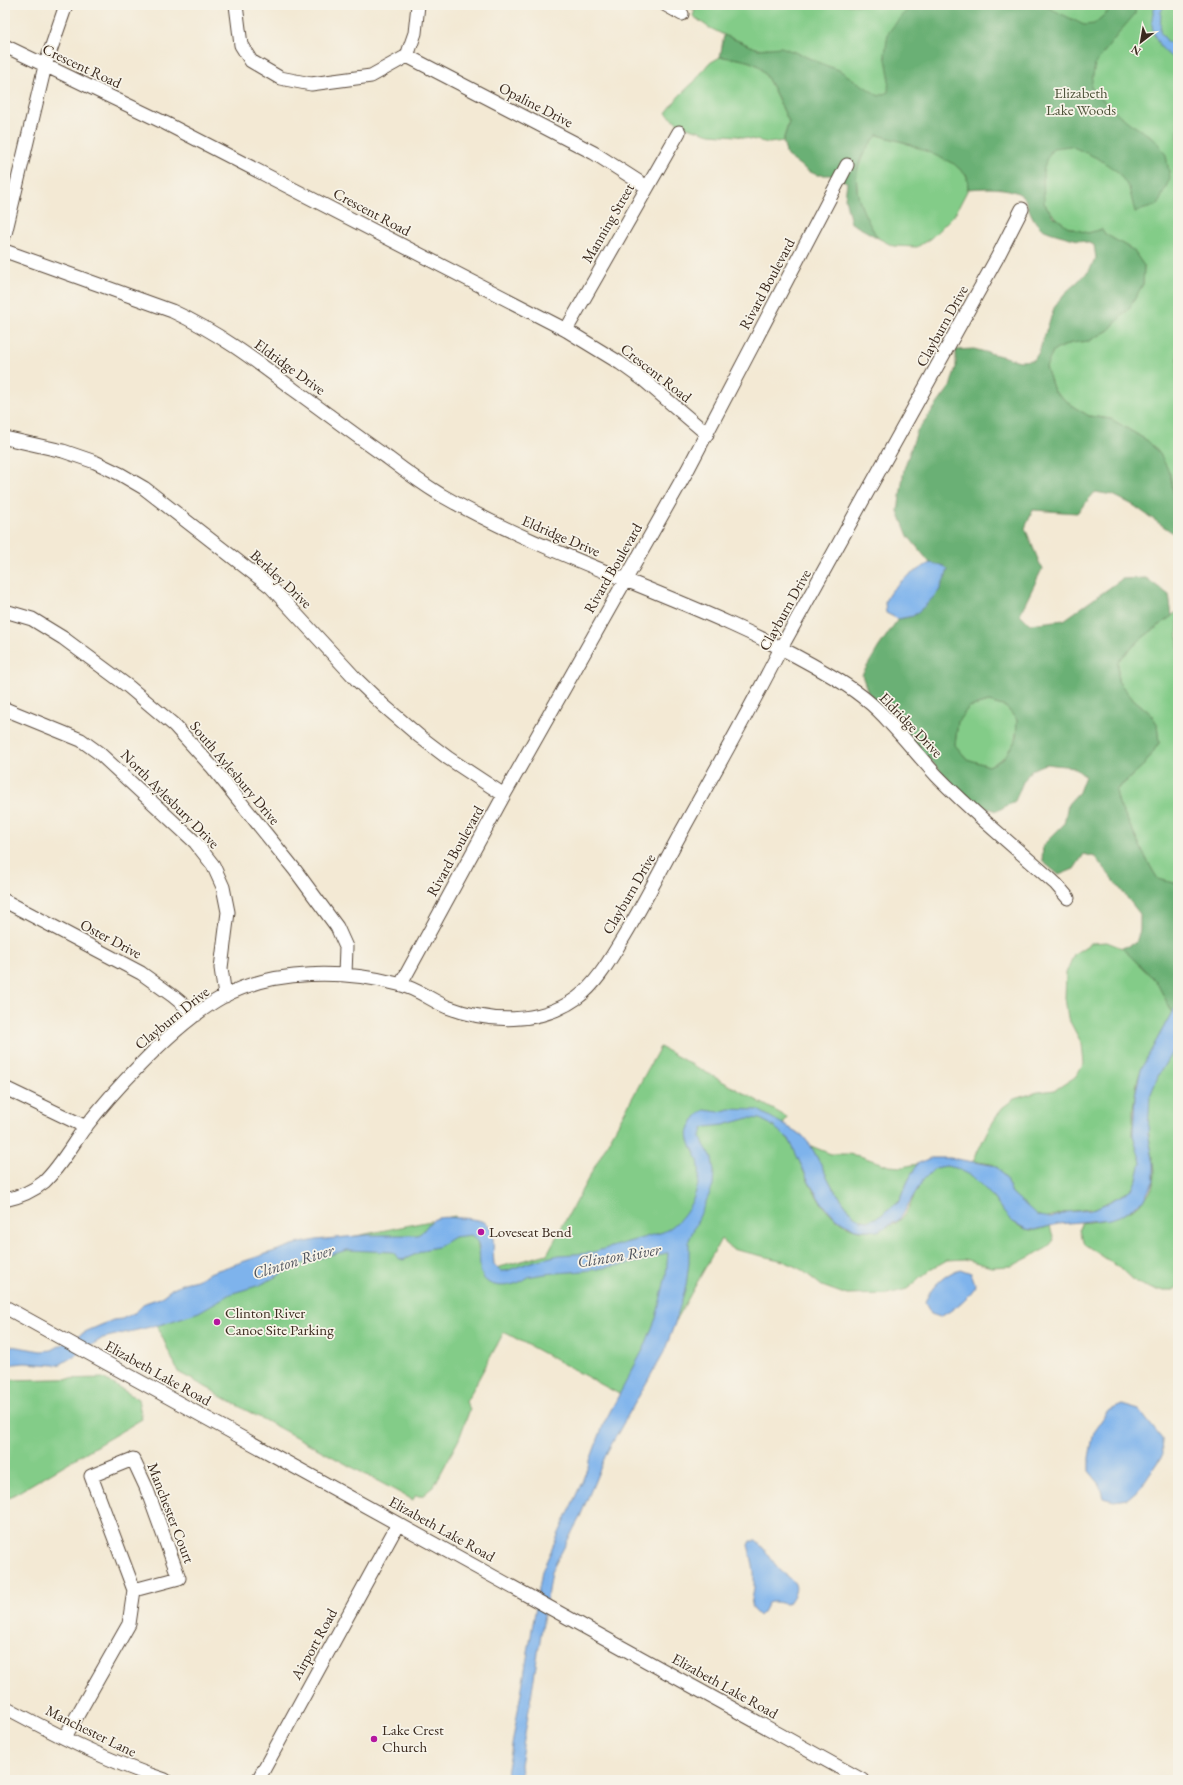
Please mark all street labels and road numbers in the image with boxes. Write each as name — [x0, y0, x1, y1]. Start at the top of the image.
street label: Crescent Road — [40, 39, 125, 92]
street label: Opaline Drive — [496, 78, 577, 131]
street label: Manning Street — [577, 179, 638, 266]
street label: Crescent Road — [330, 183, 415, 240]
street label: Rivard Boulevard — [735, 234, 799, 333]
street label: Clayburn Drive — [911, 282, 972, 370]
street label: Eldridge Drive — [251, 334, 330, 399]
street label: Crescent Road — [617, 339, 696, 407]
street label: Eldridge Drive — [519, 511, 603, 561]
street label: Rivard Boulevard — [579, 519, 646, 616]
street label: Berkley Drive — [246, 545, 316, 612]
street label: Clayburn Drive — [754, 566, 815, 654]
street label: Eldridge Drive — [876, 688, 947, 761]
street label: South Aylesbury Drive — [186, 717, 285, 829]
street label: North Aylesbury Drive — [117, 745, 224, 852]
street label: Rivard Boulevard — [422, 802, 488, 899]
street label: Clayburn Drive — [598, 850, 659, 938]
street label: Oster Drive — [77, 914, 145, 963]
street label: Clayburn Drive — [131, 982, 213, 1053]
street label: Elizabeth Lake Road — [102, 1336, 215, 1410]
street label: Manchester Court — [144, 1460, 199, 1566]
street label: Elizabeth Lake Road — [386, 1492, 499, 1566]
street label: Airport Road — [286, 1605, 341, 1684]
street label: Elizabeth Lake Road — [669, 1649, 782, 1723]
street label: Manchester Lane — [43, 1700, 140, 1761]

